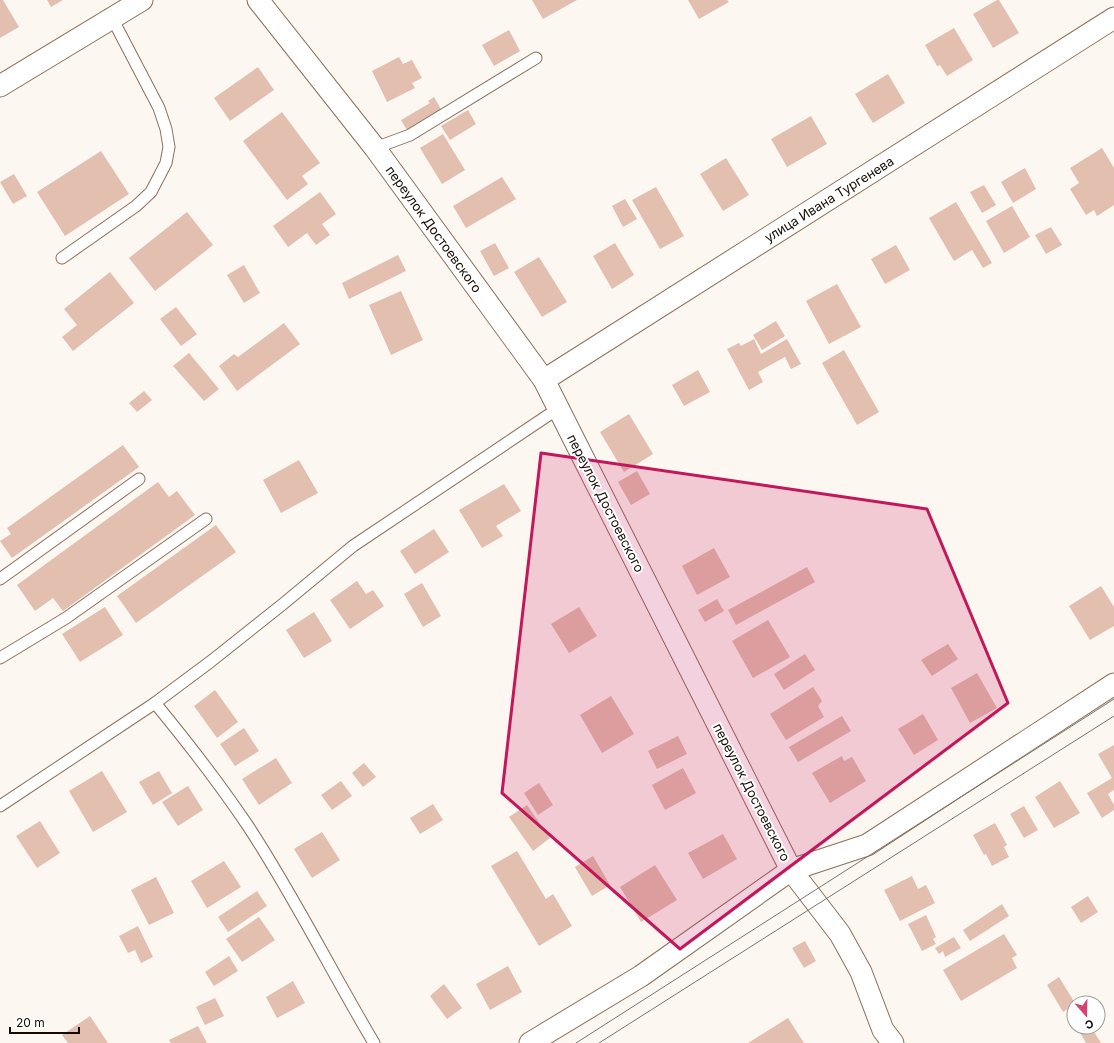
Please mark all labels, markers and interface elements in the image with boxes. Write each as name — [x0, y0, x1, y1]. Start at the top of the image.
street label: улица Ивана Тургенева — [761, 153, 897, 245]
street label: переулок Достоевского — [383, 162, 486, 296]
street label: переулок Достоевского — [564, 431, 648, 575]
street label: переулок Достоевского — [710, 720, 794, 864]
north arrow — [1066, 995, 1106, 1035]
scale bar — [10, 1009, 79, 1035]
text: 20 m — [16, 1015, 45, 1030]
text: С — [1083, 1016, 1096, 1032]

